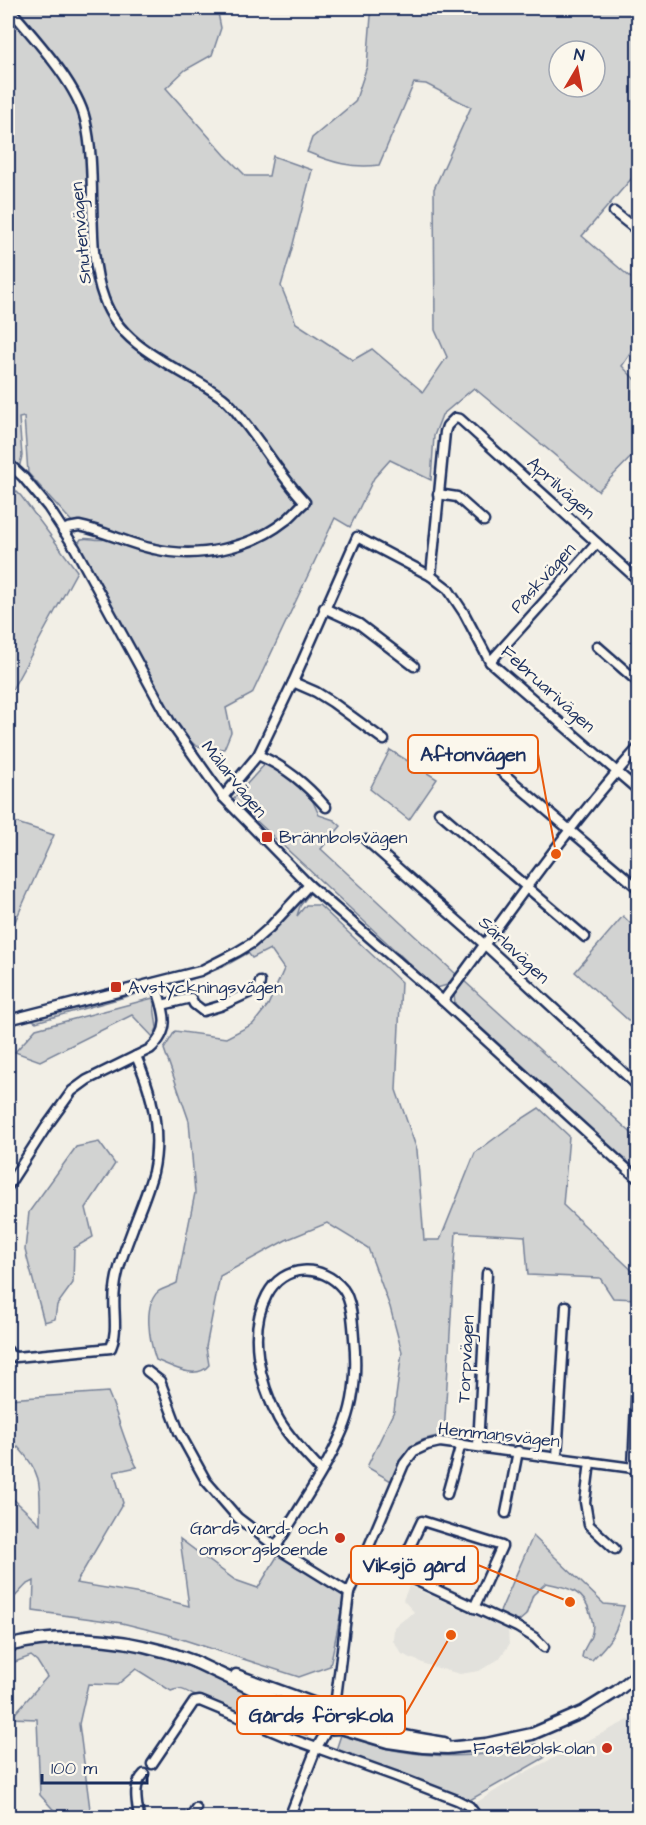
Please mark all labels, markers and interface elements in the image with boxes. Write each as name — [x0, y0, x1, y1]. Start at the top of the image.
north arrow — [547, 39, 607, 99]
text: N — [573, 44, 586, 67]
street label: Snutenvägen — [64, 181, 99, 285]
street label: Aprilvägen — [521, 451, 600, 526]
street label: Påskvägen — [505, 537, 582, 619]
street label: Februarivägen — [494, 640, 601, 739]
street label: Mälarvägen — [194, 735, 273, 823]
callout: Aftonvägen — [408, 735, 538, 773]
text: Aftonvägen — [420, 741, 526, 770]
place label: Brännbolsvägen — [279, 825, 408, 851]
marker: Brännbolsvägen — [260, 830, 274, 844]
street label: Särlavägen — [472, 910, 555, 990]
place label: Avstyckningsvägen — [128, 975, 283, 1001]
marker: Avstyckningsvägen — [109, 980, 123, 994]
street label: Torpvägen — [451, 1314, 482, 1404]
street label: Hemmansvägen — [437, 1416, 561, 1455]
place label: Gårds vård- och omsorgsboende — [190, 1516, 328, 1563]
marker: Gårds vård- och omsorgsboende — [333, 1531, 347, 1545]
callout: Viksjö gård — [351, 1546, 478, 1584]
text: Viksjö gård — [362, 1552, 466, 1581]
callout: Gårds förskola — [237, 1696, 405, 1734]
text: Gårds förskola — [249, 1702, 394, 1730]
place label: Fastebolskolan — [473, 1736, 595, 1761]
marker: Fastebolskolan — [600, 1741, 614, 1755]
scale bar — [42, 1747, 147, 1785]
text: 100 m — [51, 1756, 97, 1781]

